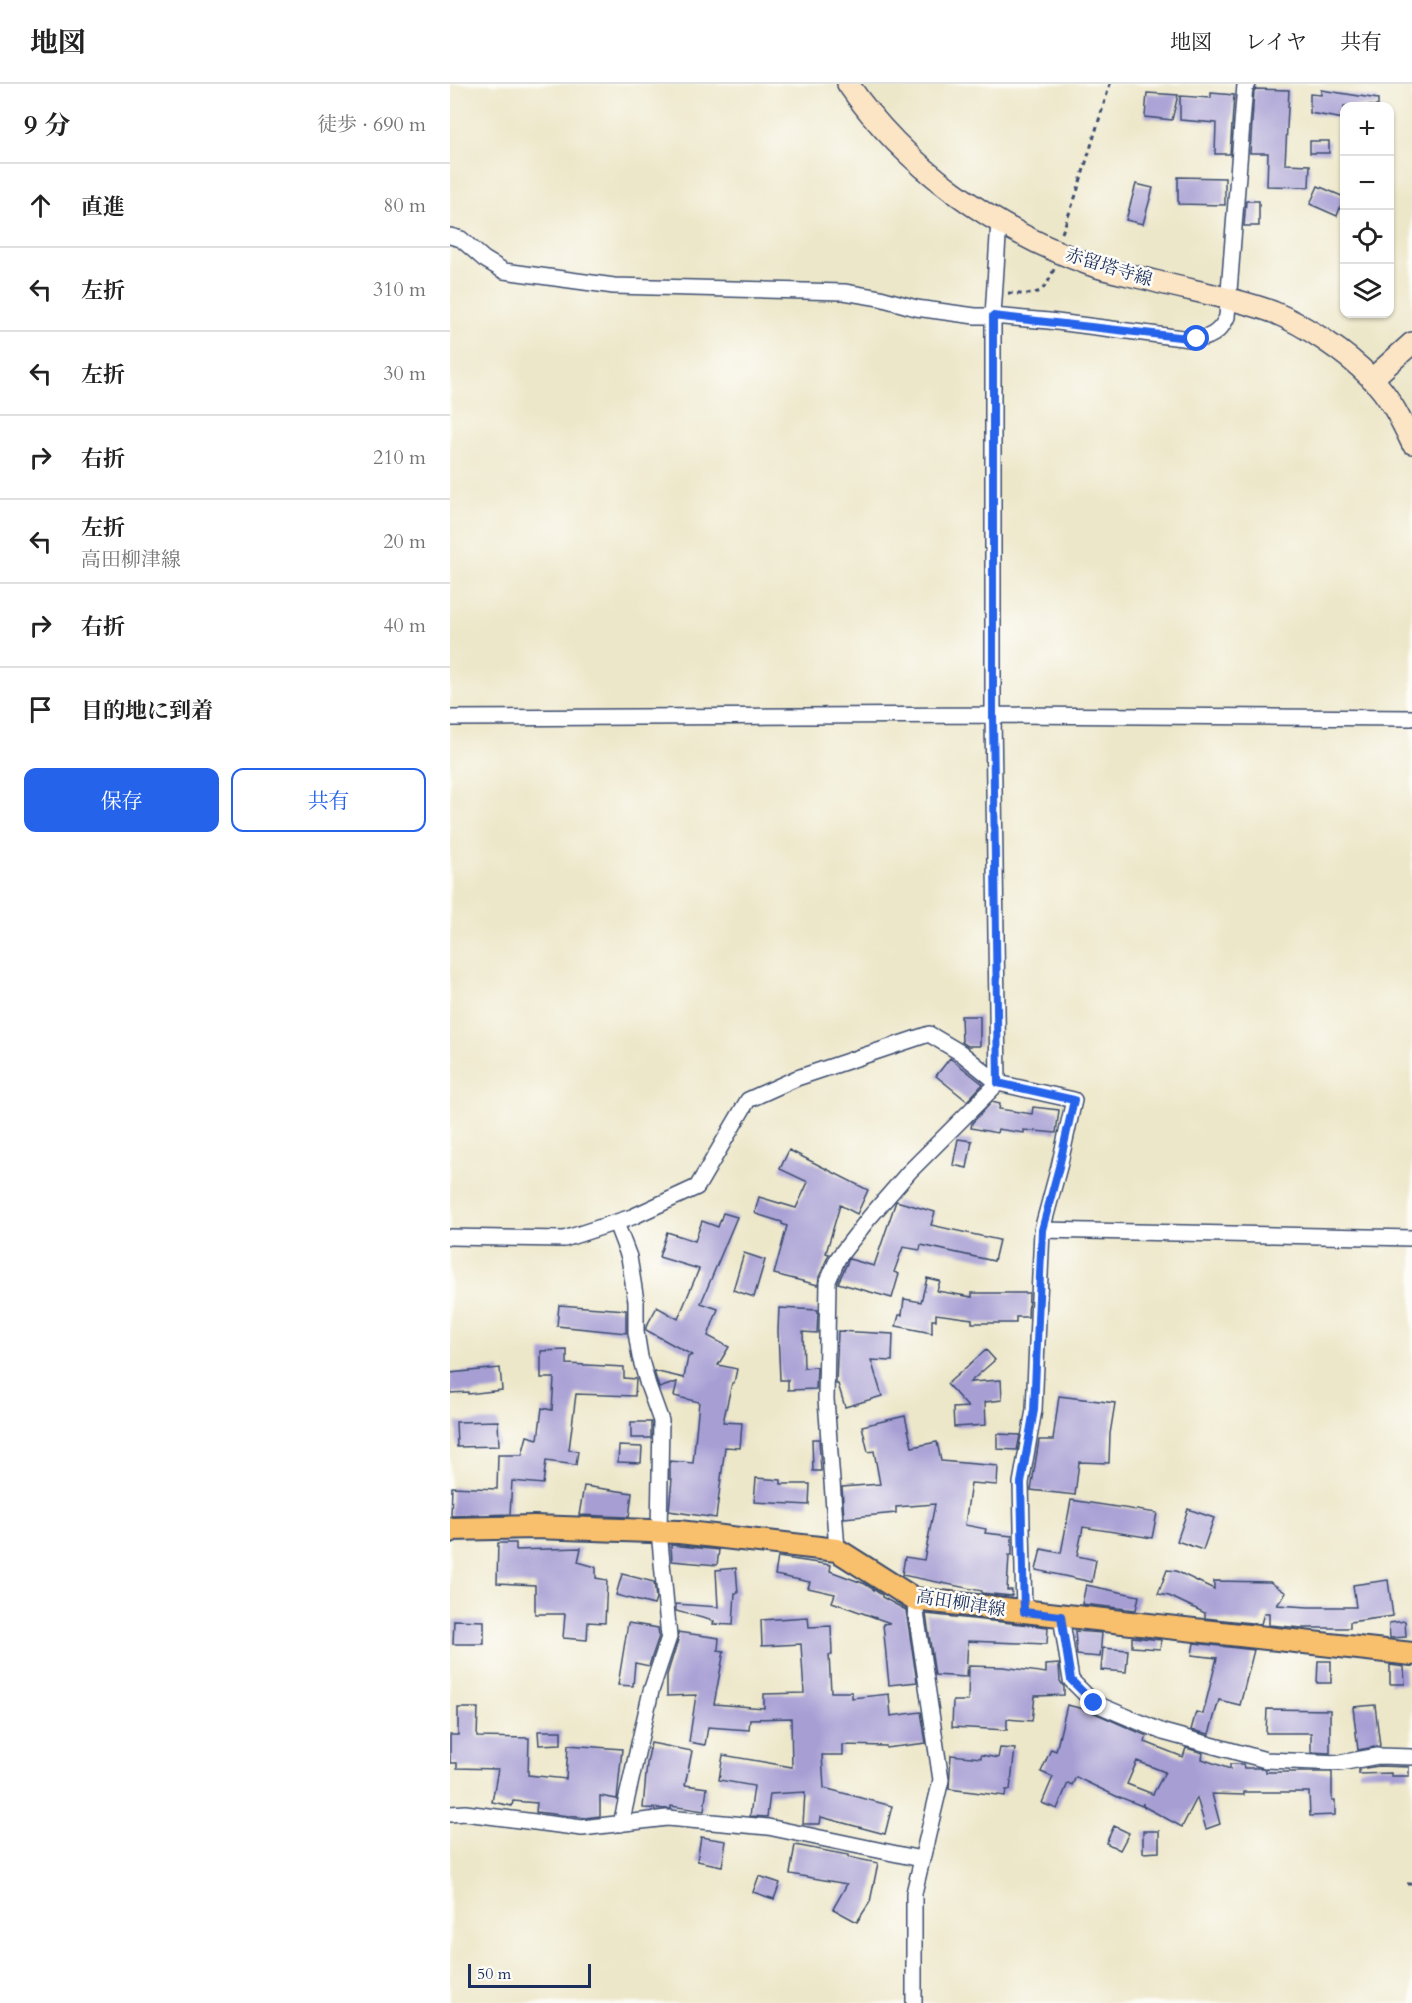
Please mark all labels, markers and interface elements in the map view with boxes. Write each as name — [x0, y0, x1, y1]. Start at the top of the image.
text: 地図 — [30, 24, 86, 62]
text: 地図 — [1170, 28, 1212, 57]
text: レイヤ — [1245, 28, 1307, 57]
text: 共有 — [1340, 28, 1382, 57]
map controls — [1340, 102, 1394, 318]
button: + — [1340, 102, 1394, 156]
text: 9 分 — [24, 108, 70, 143]
text: 徒歩 · 690 m — [317, 111, 426, 138]
button: − — [1340, 156, 1394, 210]
icon: ahead — [24, 189, 57, 222]
text: 直進 — [81, 192, 125, 222]
text: 80 m — [383, 192, 426, 219]
button: locate — [1340, 210, 1394, 264]
street label: 赤留塔寺線 — [1062, 242, 1156, 293]
button: layers — [1340, 264, 1394, 318]
icon: left — [24, 273, 57, 306]
text: 左折 — [81, 276, 125, 306]
text: 310 m — [373, 276, 426, 303]
route start — [1183, 325, 1209, 351]
icon: left — [24, 357, 57, 390]
text: 左折 — [81, 360, 125, 390]
text: 30 m — [383, 360, 426, 387]
icon: right — [24, 441, 57, 474]
text: 右折 — [81, 444, 125, 474]
text: 210 m — [373, 444, 426, 471]
text: 左折 — [81, 513, 125, 543]
icon: left — [24, 525, 57, 558]
text: 20 m — [383, 528, 426, 555]
text: 高田柳津線 — [81, 546, 181, 573]
icon: right — [24, 609, 57, 642]
text: 右折 — [81, 612, 125, 642]
text: 40 m — [383, 612, 426, 639]
icon: arrive — [24, 693, 57, 726]
text: 目的地に到着 — [81, 696, 213, 726]
button: 保存 — [24, 768, 219, 832]
button: 共有 — [231, 768, 426, 832]
street label: 高田柳津線 — [915, 1584, 1007, 1623]
route end — [1080, 1689, 1106, 1715]
scale bar — [468, 1961, 591, 1988]
text: 50 m — [477, 1963, 511, 1985]

